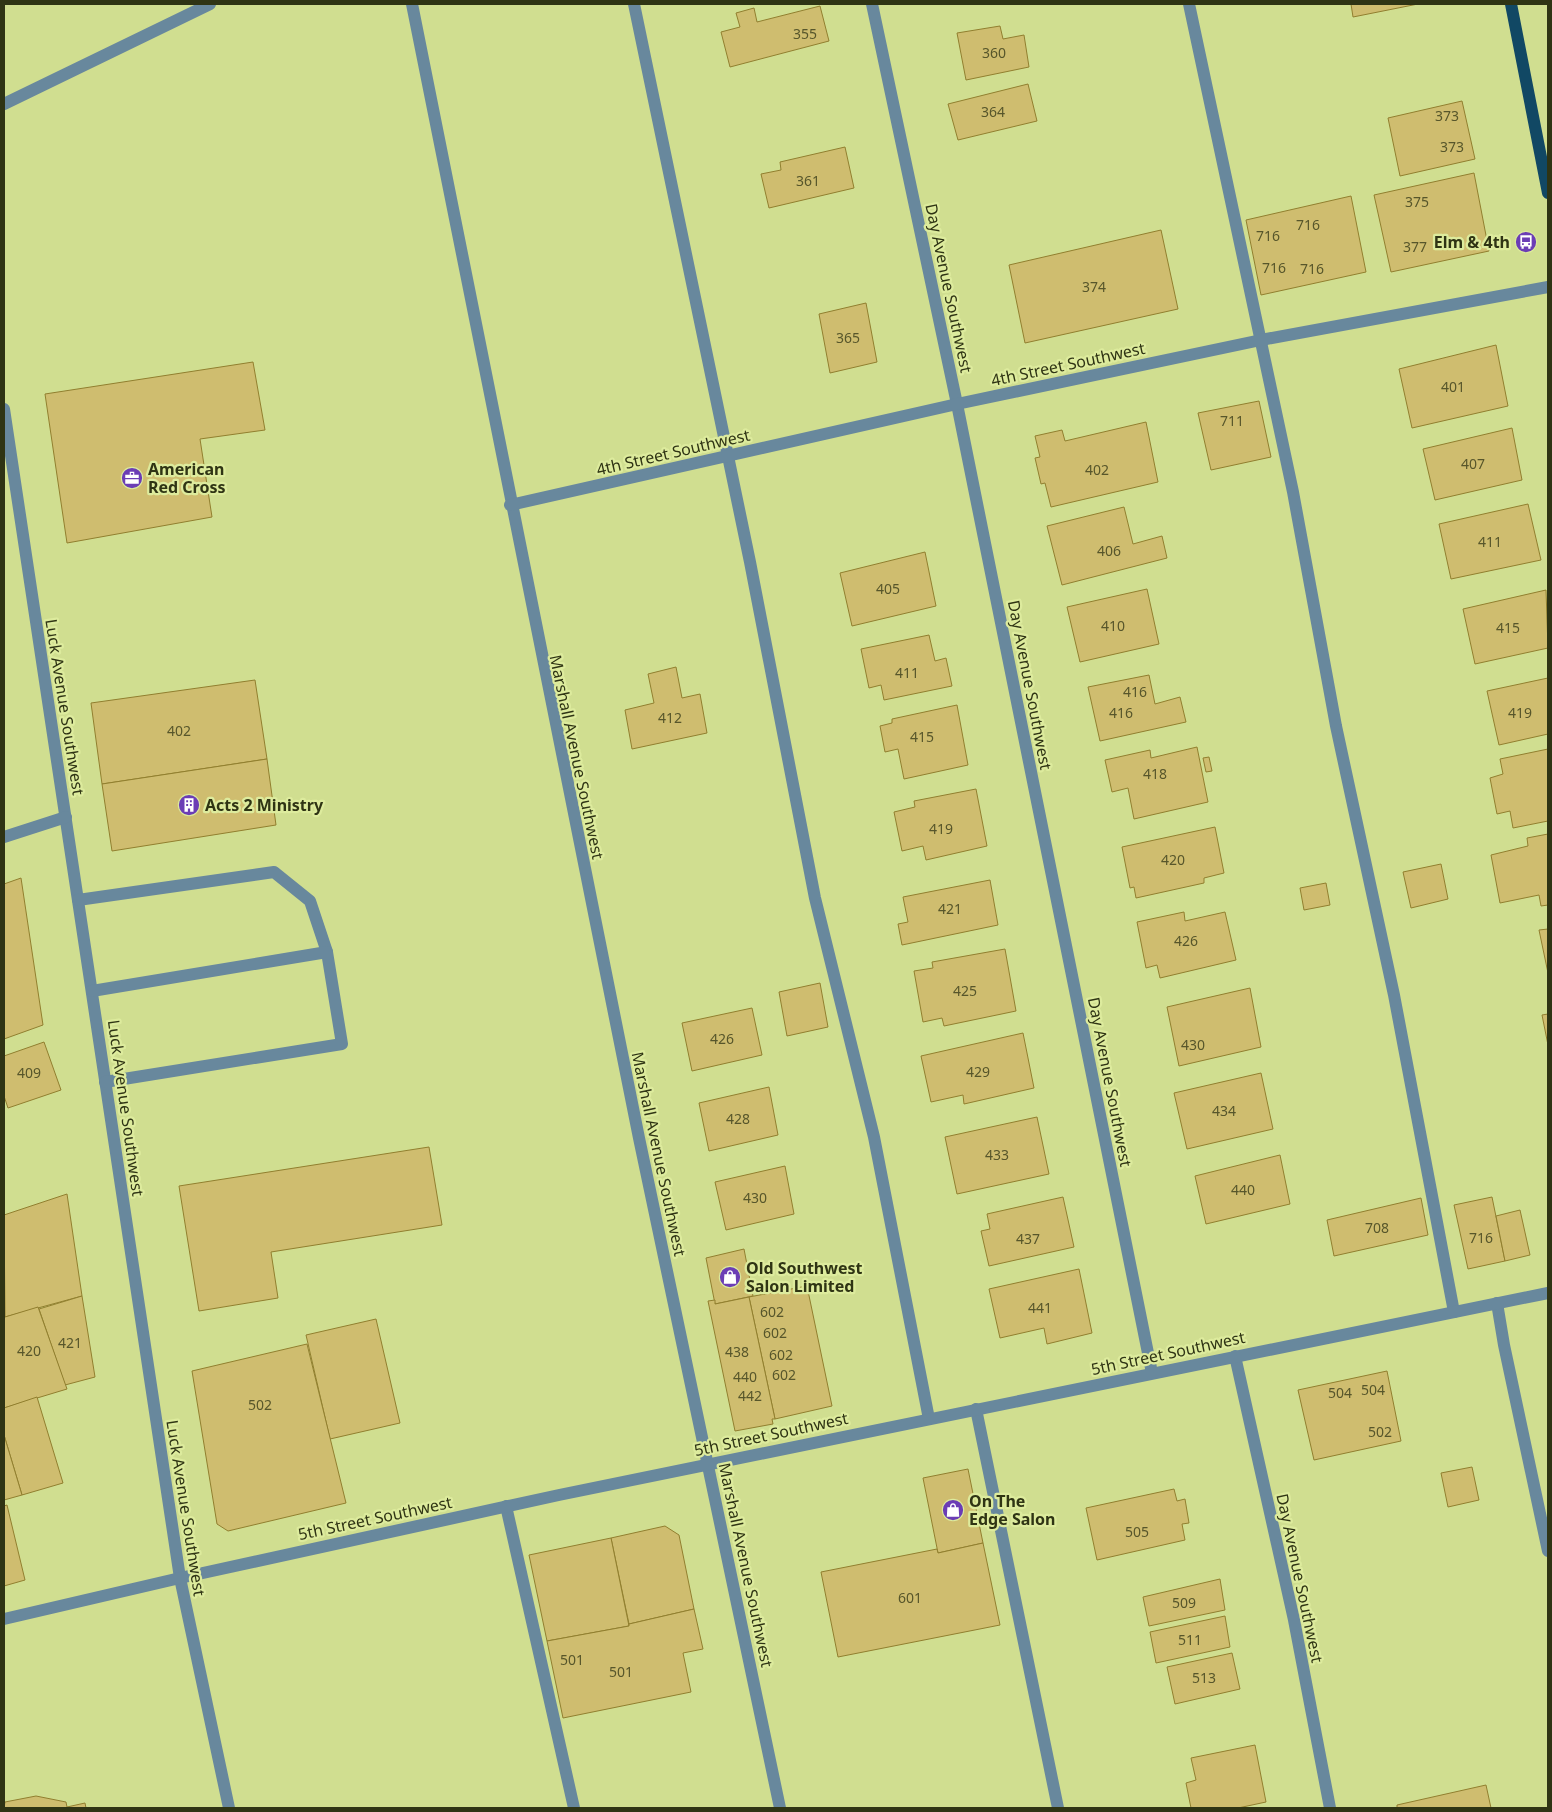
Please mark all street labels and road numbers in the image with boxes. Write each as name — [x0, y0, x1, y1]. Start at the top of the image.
street label: Day Avenue Southwest — [920, 201, 978, 375]
street label: 4th Street Southwest — [989, 337, 1147, 391]
street label: 4th Street Southwest — [594, 424, 752, 480]
street label: Day Avenue Southwest — [1003, 598, 1057, 772]
street label: Luck Avenue Southwest — [40, 617, 90, 797]
street label: Marshall Avenue Southwest — [545, 653, 609, 861]
street label: Day Avenue Southwest — [1083, 995, 1137, 1169]
street label: Luck Avenue Southwest — [103, 1018, 149, 1198]
street label: Marshall Avenue Southwest — [627, 1050, 691, 1258]
street label: 5th Street Southwest — [1089, 1326, 1247, 1380]
street label: 5th Street Southwest — [692, 1407, 850, 1461]
street label: Luck Avenue Southwest — [161, 1418, 211, 1598]
street label: Marshall Avenue Southwest — [714, 1461, 778, 1669]
street label: 5th Street Southwest — [296, 1491, 454, 1545]
street label: Day Avenue Southwest — [1271, 1491, 1329, 1665]

